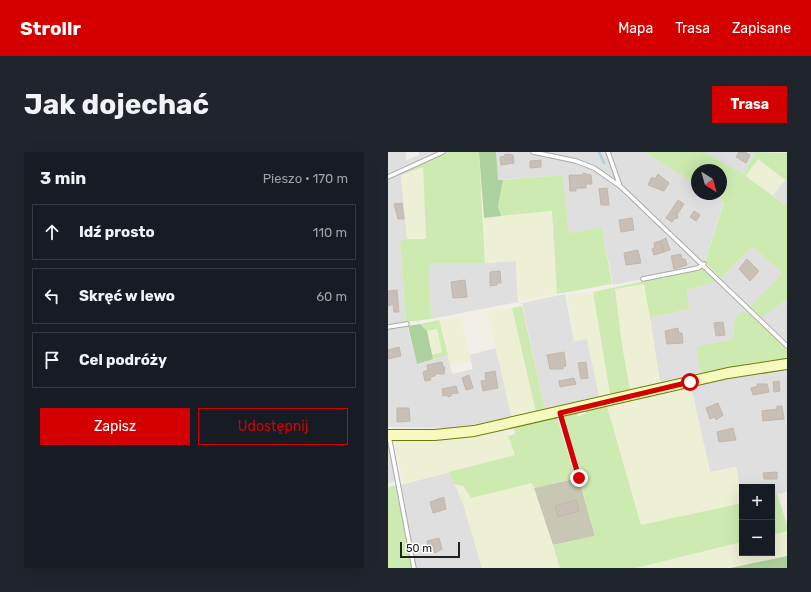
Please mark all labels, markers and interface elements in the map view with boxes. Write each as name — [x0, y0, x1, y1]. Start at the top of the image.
text: Strollr — [20, 17, 81, 40]
text: Mapa — [618, 20, 653, 37]
text: Trasa — [675, 20, 710, 37]
text: Zapisane — [732, 20, 791, 37]
button: Trasa — [712, 86, 787, 123]
text: Jak dojechać — [24, 88, 209, 121]
north arrow — [691, 164, 727, 200]
text: 3 min — [40, 168, 86, 188]
text: Pieszo · 170 m — [263, 171, 348, 186]
icon: ahead — [41, 221, 63, 243]
text: Idź prosto — [79, 223, 155, 241]
text: 110 m — [313, 225, 347, 240]
icon: left — [41, 285, 63, 307]
text: Skręć w lewo — [79, 287, 175, 305]
text: 60 m — [316, 289, 347, 304]
icon: arrive — [41, 349, 63, 371]
text: Cel podróży — [79, 351, 167, 369]
route start — [681, 373, 699, 391]
button: Zapisz — [40, 408, 190, 445]
button: Udostępnij — [198, 408, 348, 445]
route end — [570, 469, 588, 487]
map controls — [739, 484, 775, 556]
button: + — [739, 484, 775, 520]
button: − — [739, 520, 775, 556]
scale bar — [400, 540, 460, 559]
text: 50 m — [406, 542, 432, 555]

